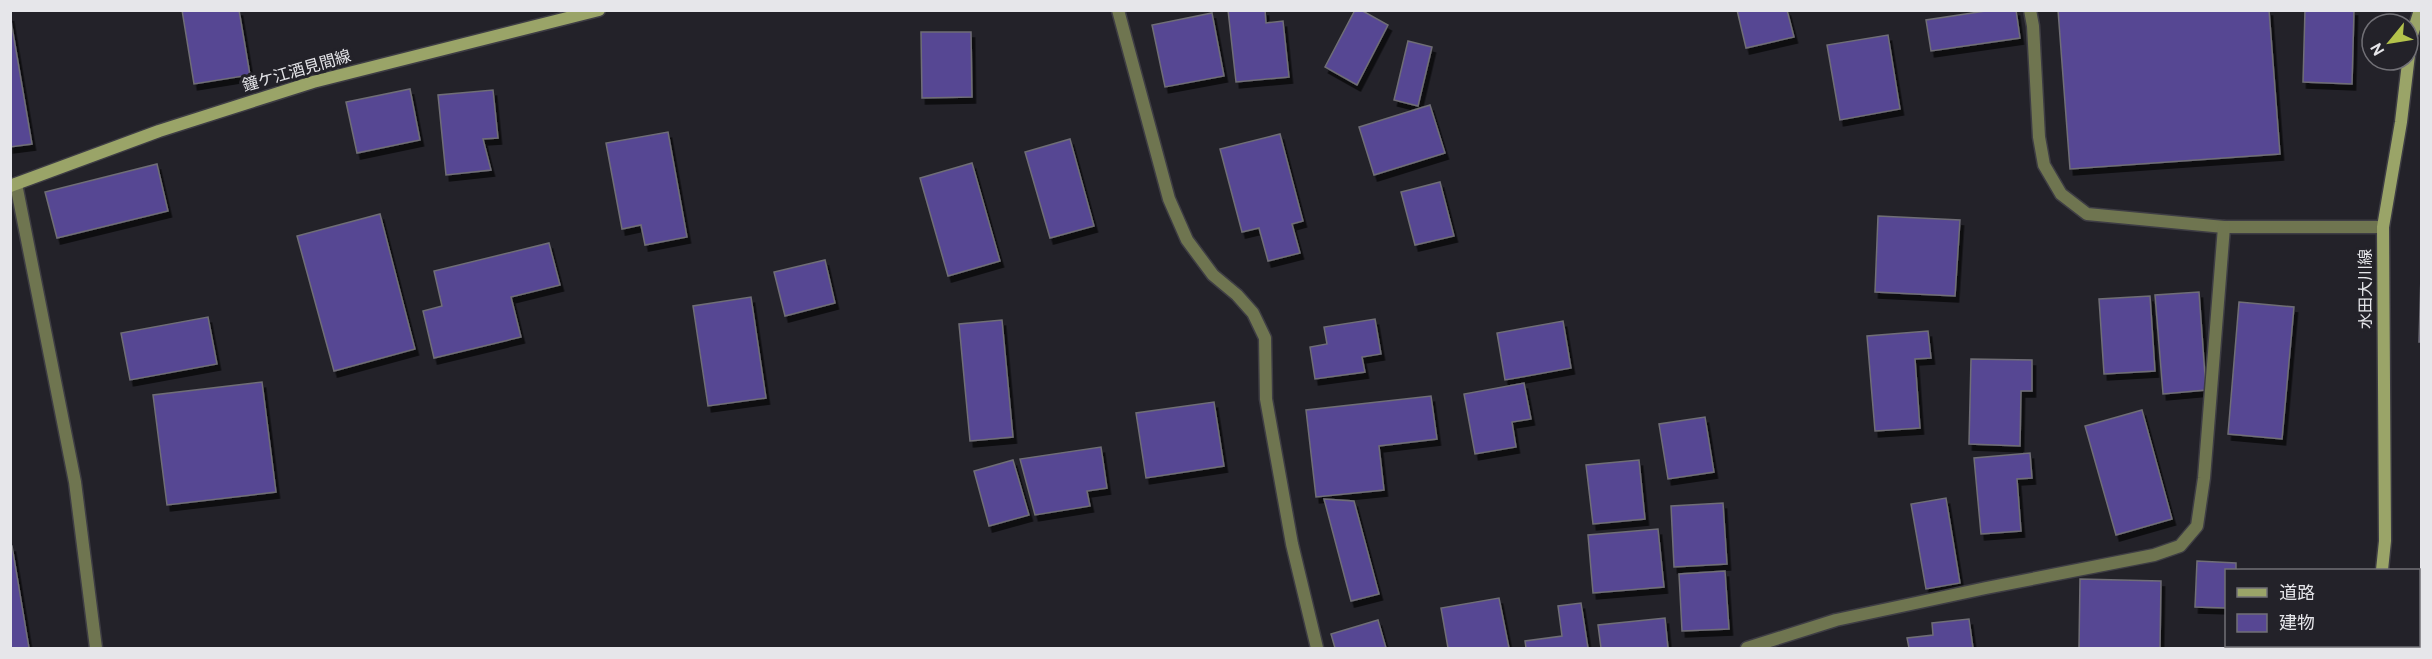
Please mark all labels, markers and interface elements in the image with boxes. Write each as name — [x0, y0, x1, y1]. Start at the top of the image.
north arrow — [2360, 12, 2420, 72]
text: N — [2367, 39, 2390, 58]
street label: 鐘ケ江酒見間線 — [240, 47, 354, 97]
street label: 水田大川線 — [2357, 249, 2377, 329]
legend — [2225, 569, 2420, 647]
text: 道路 — [2279, 583, 2315, 606]
text: 建物 — [2279, 613, 2315, 636]

